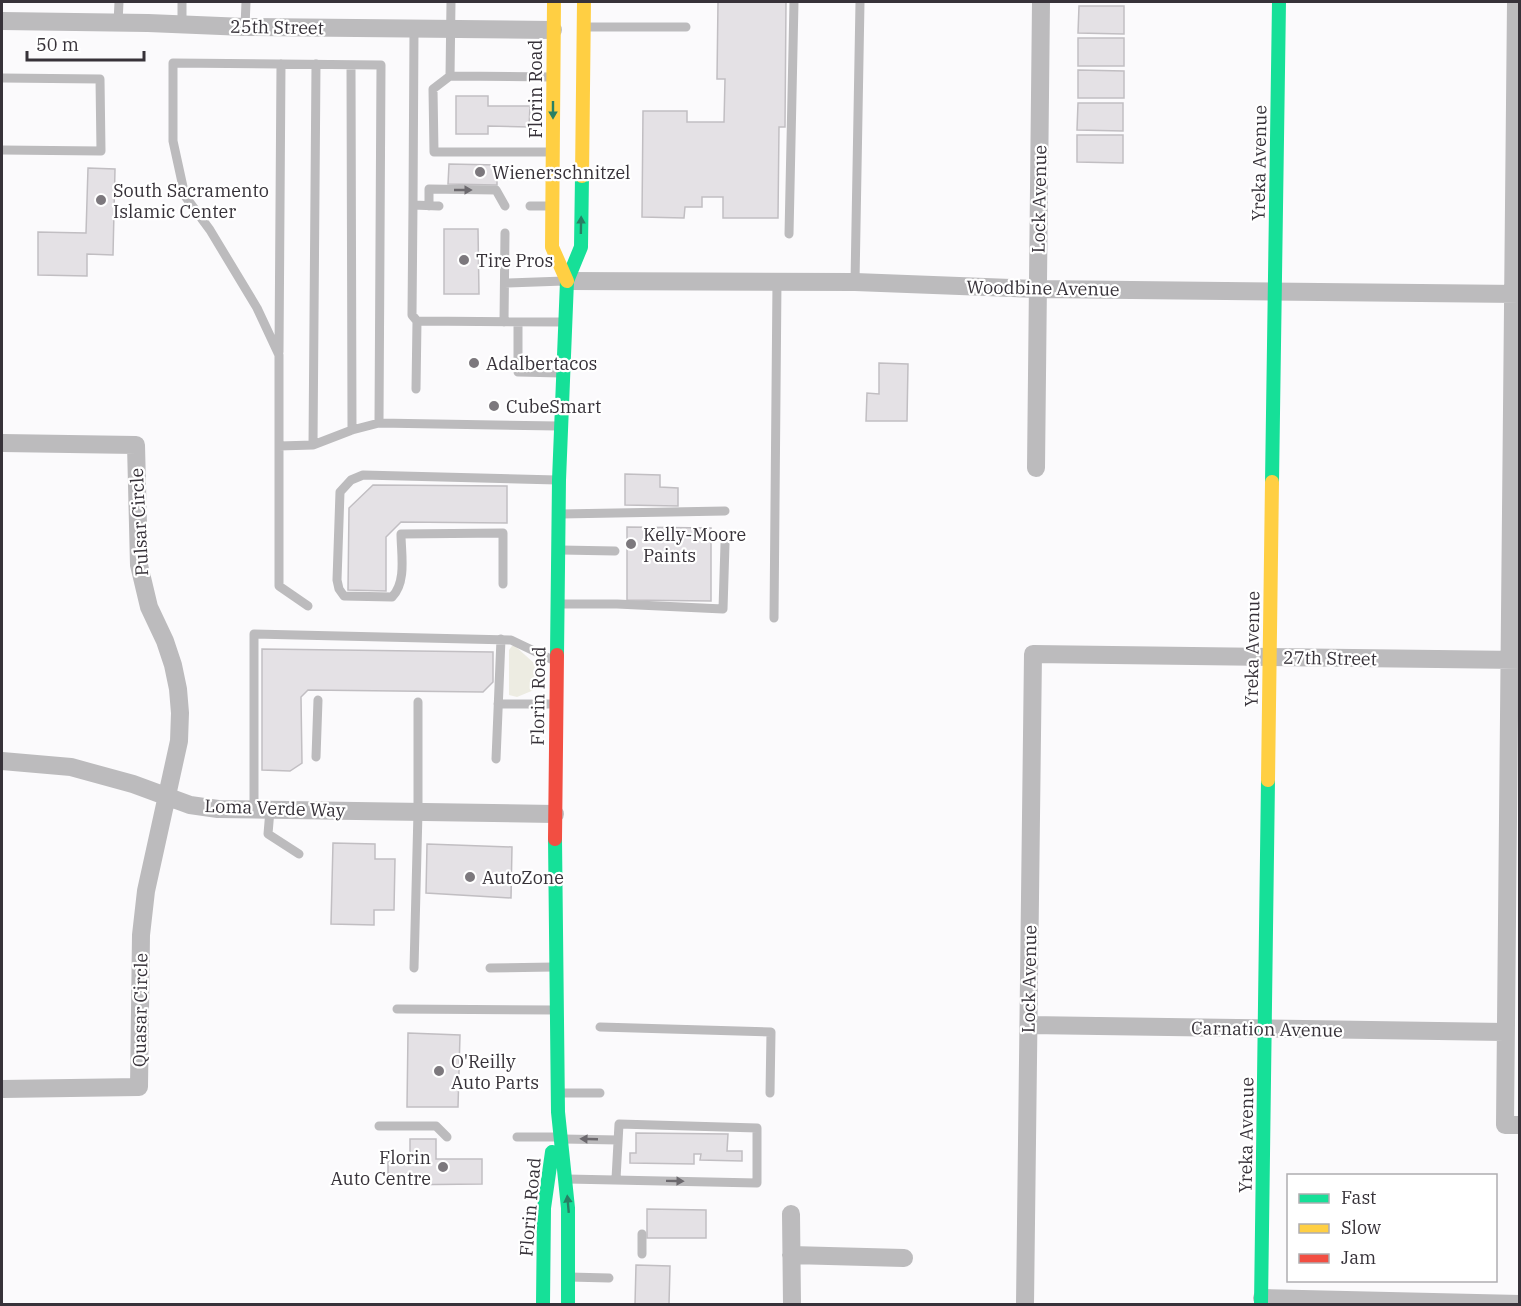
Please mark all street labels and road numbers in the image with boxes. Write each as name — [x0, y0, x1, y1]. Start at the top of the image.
street label: 25th Street — [230, 15, 324, 39]
street label: Florin Road — [524, 39, 547, 139]
street label: Yreka Avenue — [1246, 105, 1272, 221]
street label: Lock Avenue — [1027, 145, 1051, 253]
street label: Woodbine Avenue — [966, 275, 1120, 301]
street label: Pulsar Circle — [125, 467, 153, 577]
street label: Yreka Avenue — [1239, 591, 1265, 707]
street label: Florin Road — [526, 646, 550, 746]
street label: 27th Street — [1283, 646, 1377, 670]
street label: Loma Verde Way — [204, 794, 346, 822]
street label: Lock Avenue — [1017, 925, 1041, 1033]
street label: Quasar Circle — [128, 953, 152, 1067]
street label: Carnation Avenue — [1191, 1016, 1343, 1042]
street label: Yreka Avenue — [1233, 1077, 1259, 1193]
street label: Florin Road — [514, 1157, 546, 1257]

